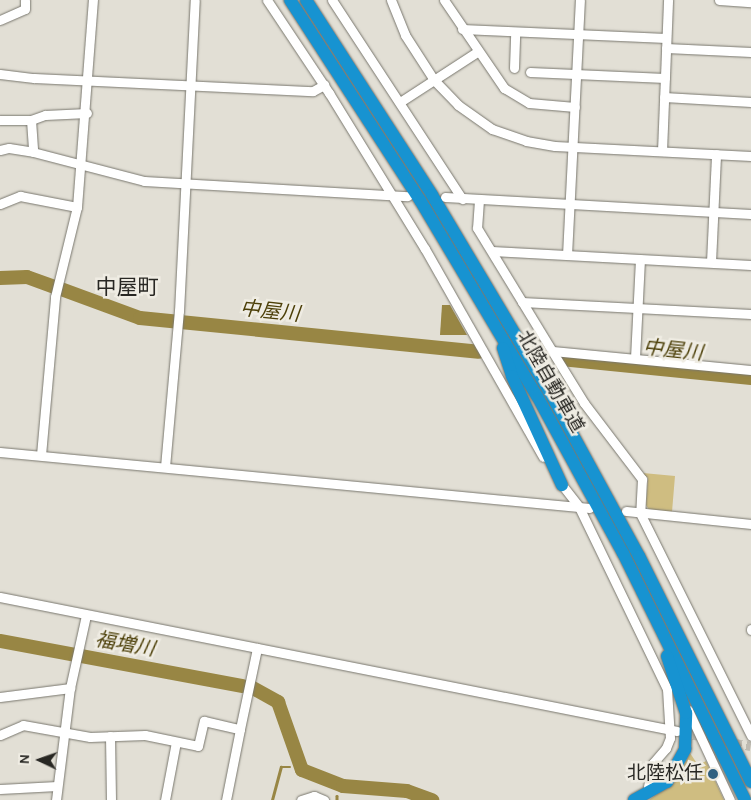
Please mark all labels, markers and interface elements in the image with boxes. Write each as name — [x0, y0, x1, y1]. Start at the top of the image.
district label: 中屋町 — [96, 274, 158, 300]
water label: 中屋川 — [239, 296, 301, 326]
street label: 北陸自動車道 — [512, 327, 588, 437]
water label: 中屋川 — [642, 335, 704, 365]
water label: 福増川 — [93, 627, 157, 661]
north arrow — [15, 735, 65, 785]
text: N — [16, 754, 33, 765]
place label: 北陸松任 — [627, 763, 703, 785]
marker: 北陸松任 — [707, 768, 719, 780]

